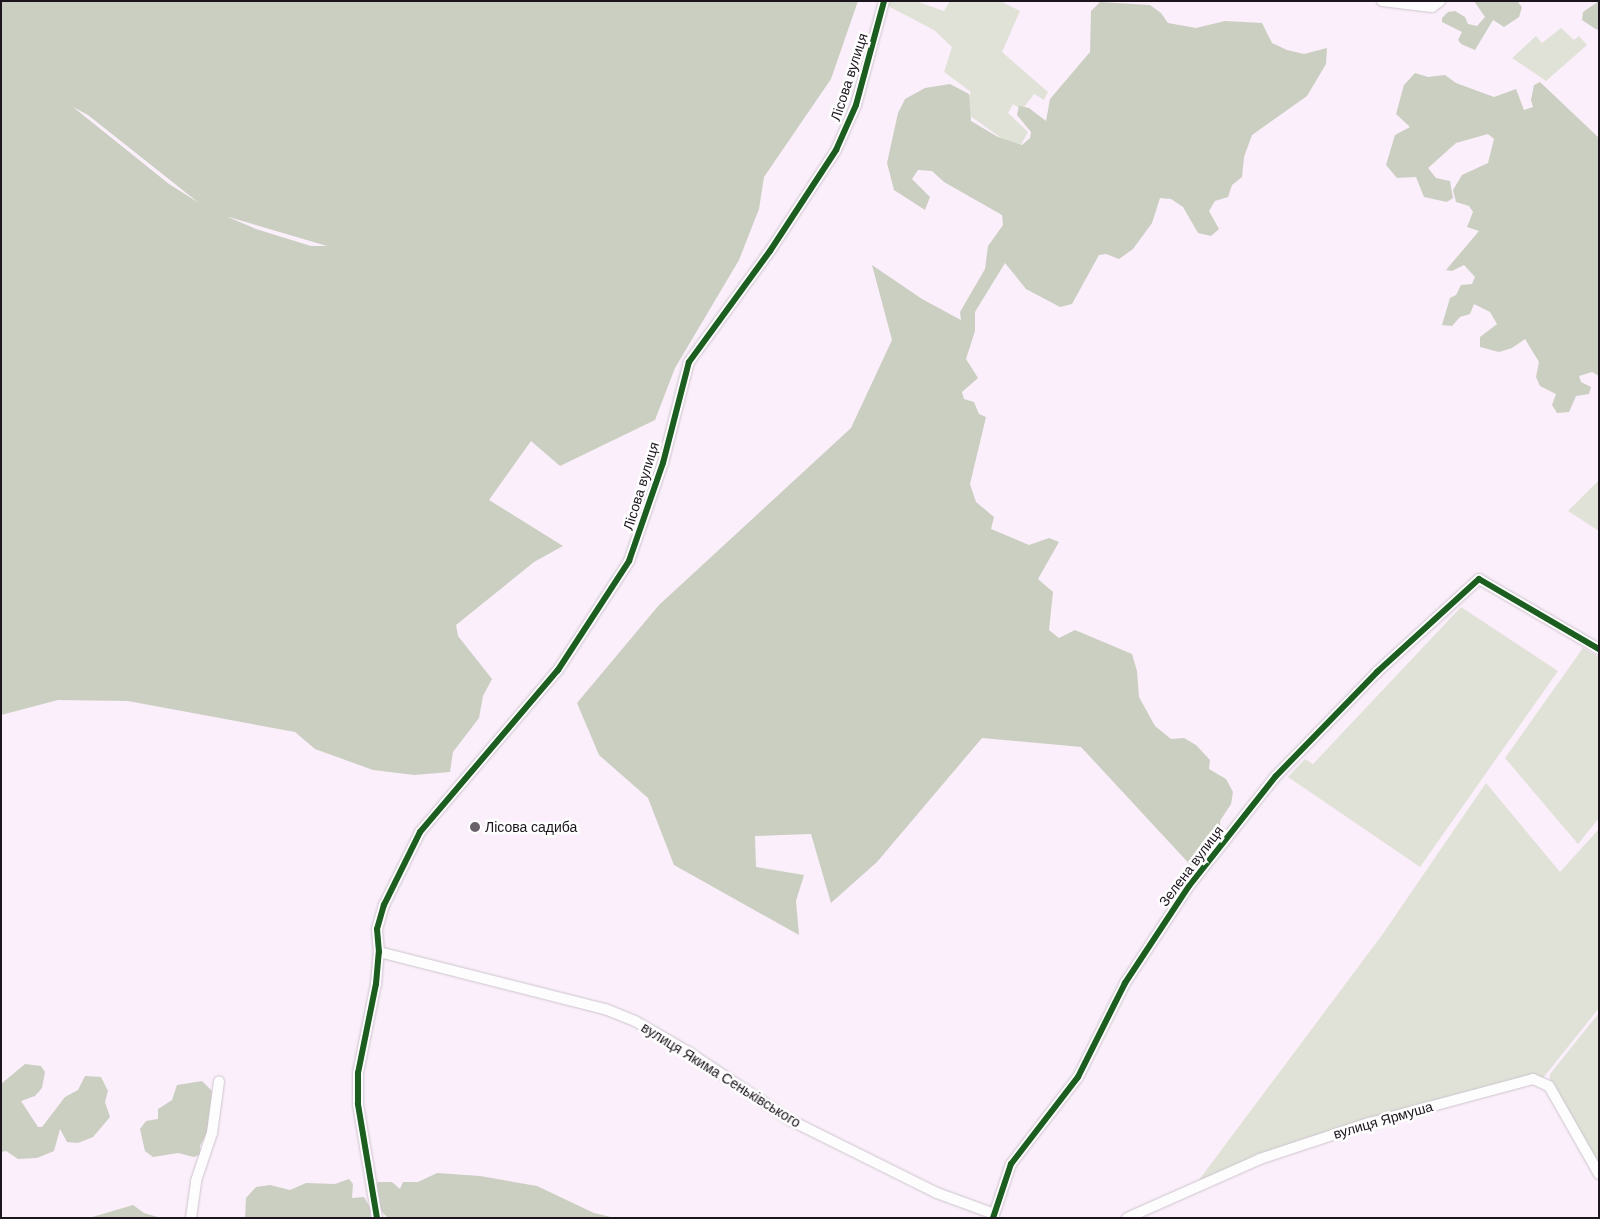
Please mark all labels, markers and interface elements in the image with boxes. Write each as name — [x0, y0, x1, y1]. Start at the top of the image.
street label: Лісова вулиця — [827, 31, 871, 123]
street label: Лісова вулиця — [620, 440, 662, 532]
place label: Лісова садиба — [485, 819, 577, 835]
marker: Лісова садиба — [469, 821, 481, 833]
street label: Зелена вулиця — [1155, 822, 1227, 910]
street label: вулиця Якима Сеньківського — [638, 1019, 804, 1131]
street label: вулиця Ярмуша — [1331, 1098, 1435, 1142]

